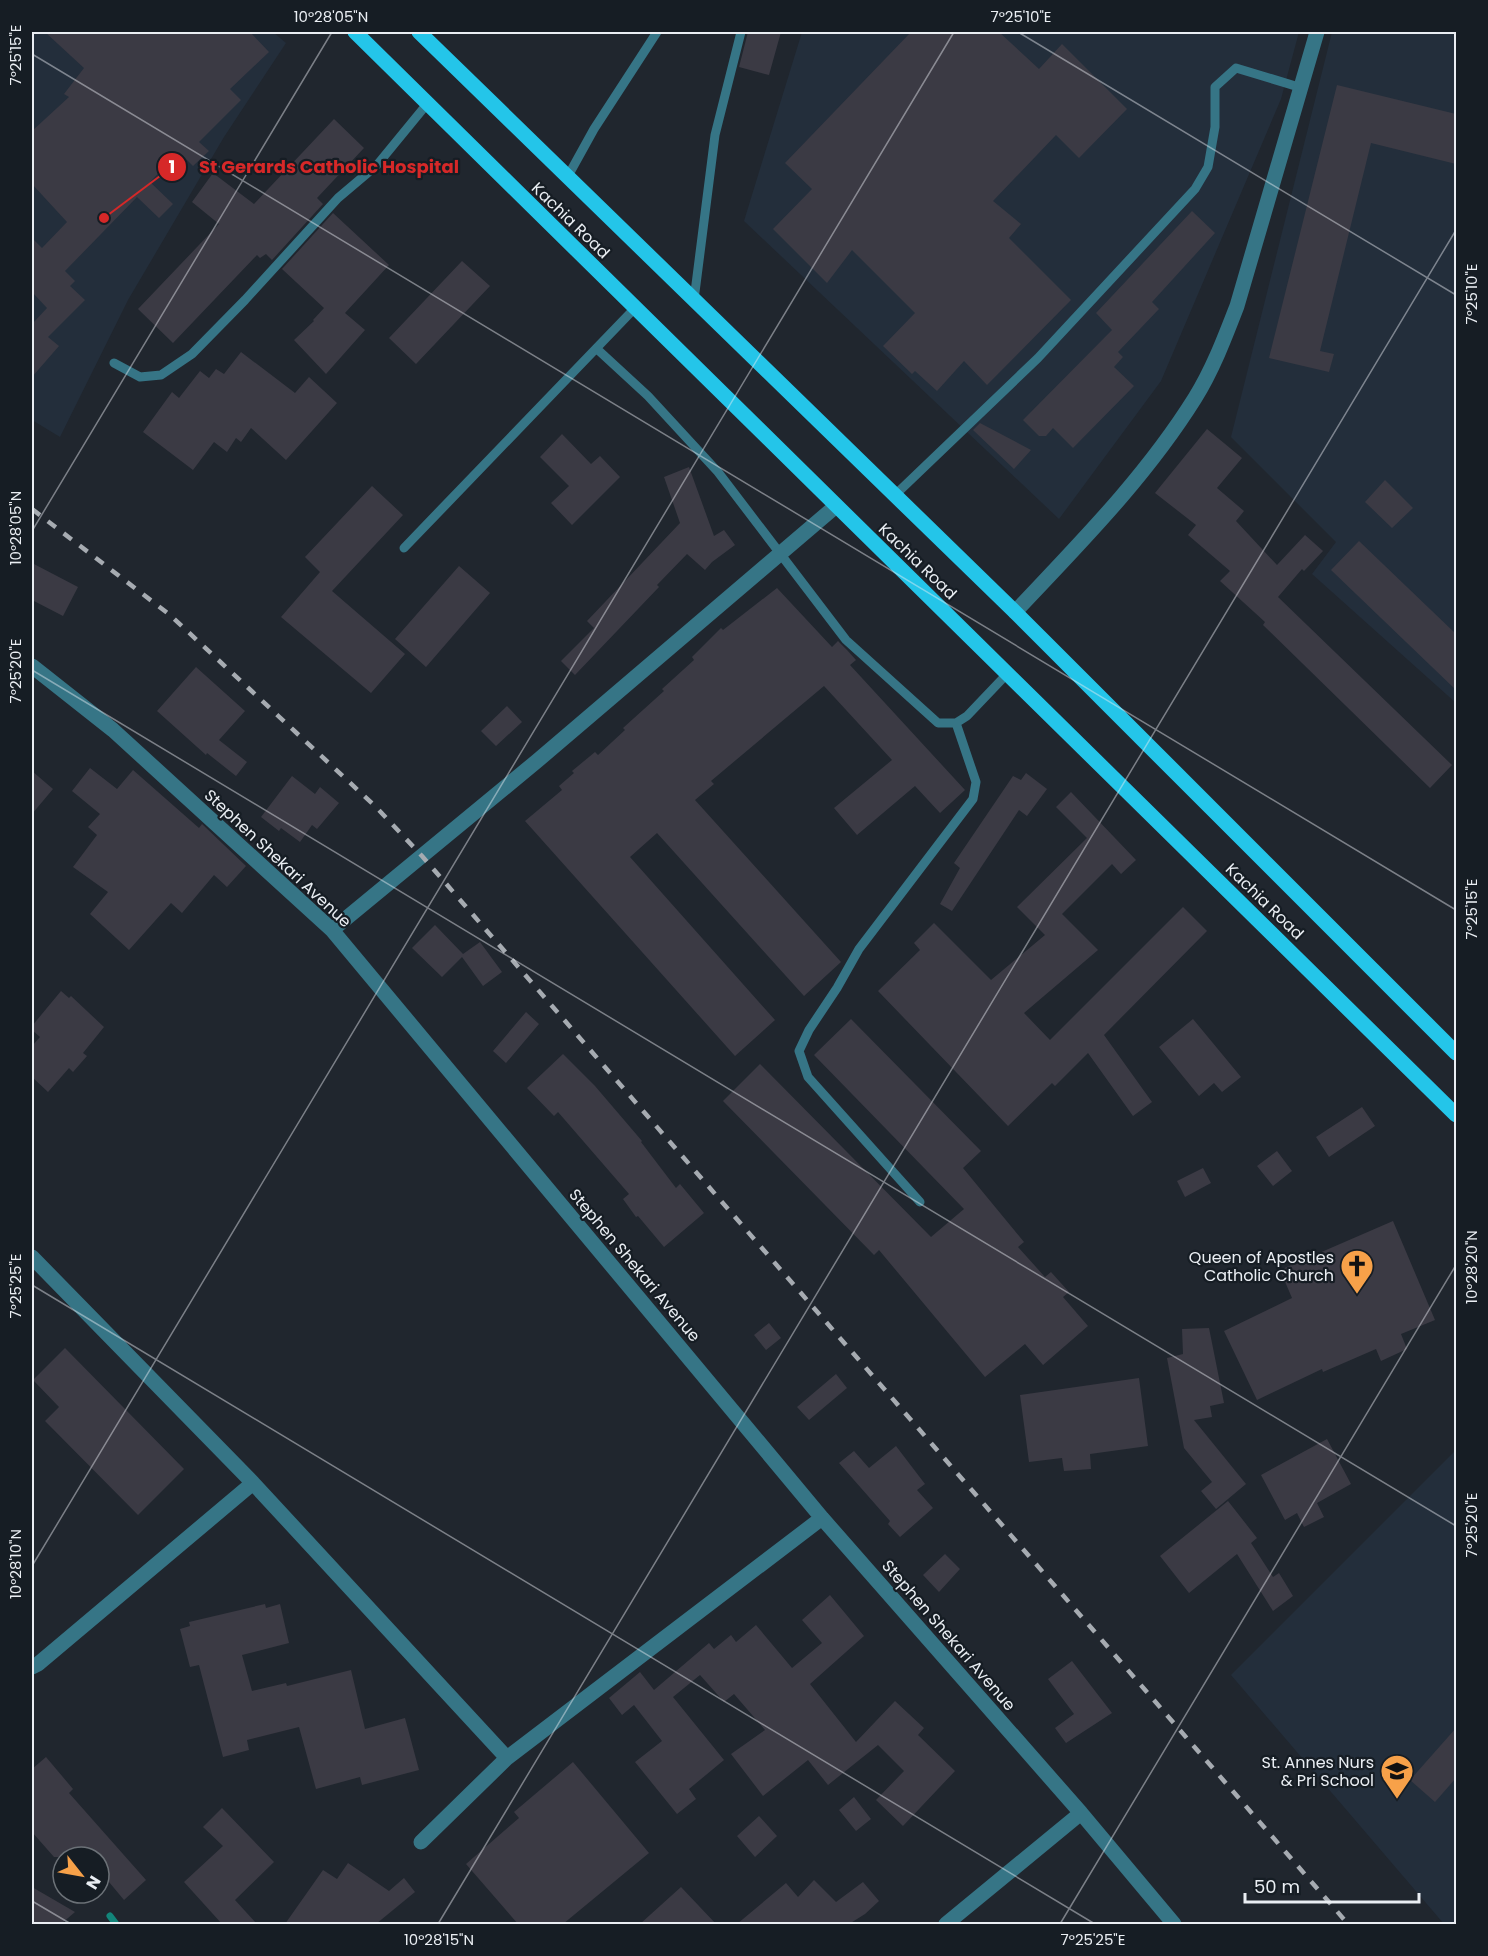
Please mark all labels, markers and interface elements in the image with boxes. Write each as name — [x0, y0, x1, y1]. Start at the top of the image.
text: 10°28'05"N — [294, 6, 368, 27]
text: 7°25'10"E — [990, 6, 1052, 27]
text: 7°25'15"E — [5, 24, 26, 86]
callout: St Gerards Catholic Hospital — [157, 149, 471, 185]
text: 1 — [169, 154, 175, 179]
text: St Gerards Catholic Hospital — [199, 154, 459, 179]
street label: Kachia Road — [526, 177, 615, 264]
text: 7°25'10"E — [1461, 263, 1482, 325]
text: 10°28'05"N — [5, 491, 26, 565]
street label: Kachia Road — [873, 518, 962, 605]
text: 7°25'20"E — [5, 639, 26, 703]
street label: Stephen Shekari Avenue — [199, 784, 356, 933]
street label: Kachia Road — [1220, 858, 1309, 945]
text: 7°25'15"E — [1461, 878, 1482, 940]
street label: Stephen Shekari Avenue — [564, 1184, 706, 1347]
text: 10°28'20"N — [1461, 1230, 1482, 1304]
place label: Queen of Apostles Catholic Church — [1189, 1246, 1334, 1287]
church icon: Queen of Apostles Catholic Church — [1339, 1248, 1375, 1295]
text: 7°25'25"E — [5, 1254, 26, 1318]
text: 7°25'20"E — [1461, 1493, 1482, 1557]
text: 10°28'10"N — [5, 1529, 26, 1599]
street label: Stephen Shekari Avenue — [876, 1555, 1021, 1716]
place label: St. Annes Nurs & Pri School — [1262, 1751, 1374, 1792]
school or university icon: St. Annes Nurs & Pri School — [1379, 1753, 1415, 1800]
north arrow — [51, 1845, 111, 1905]
scale bar — [1245, 1866, 1419, 1904]
text: N — [80, 1871, 106, 1894]
text: 50 m — [1254, 1874, 1300, 1899]
text: 10°28'15"N — [404, 1929, 474, 1950]
text: 7°25'25"E — [1061, 1929, 1125, 1950]

